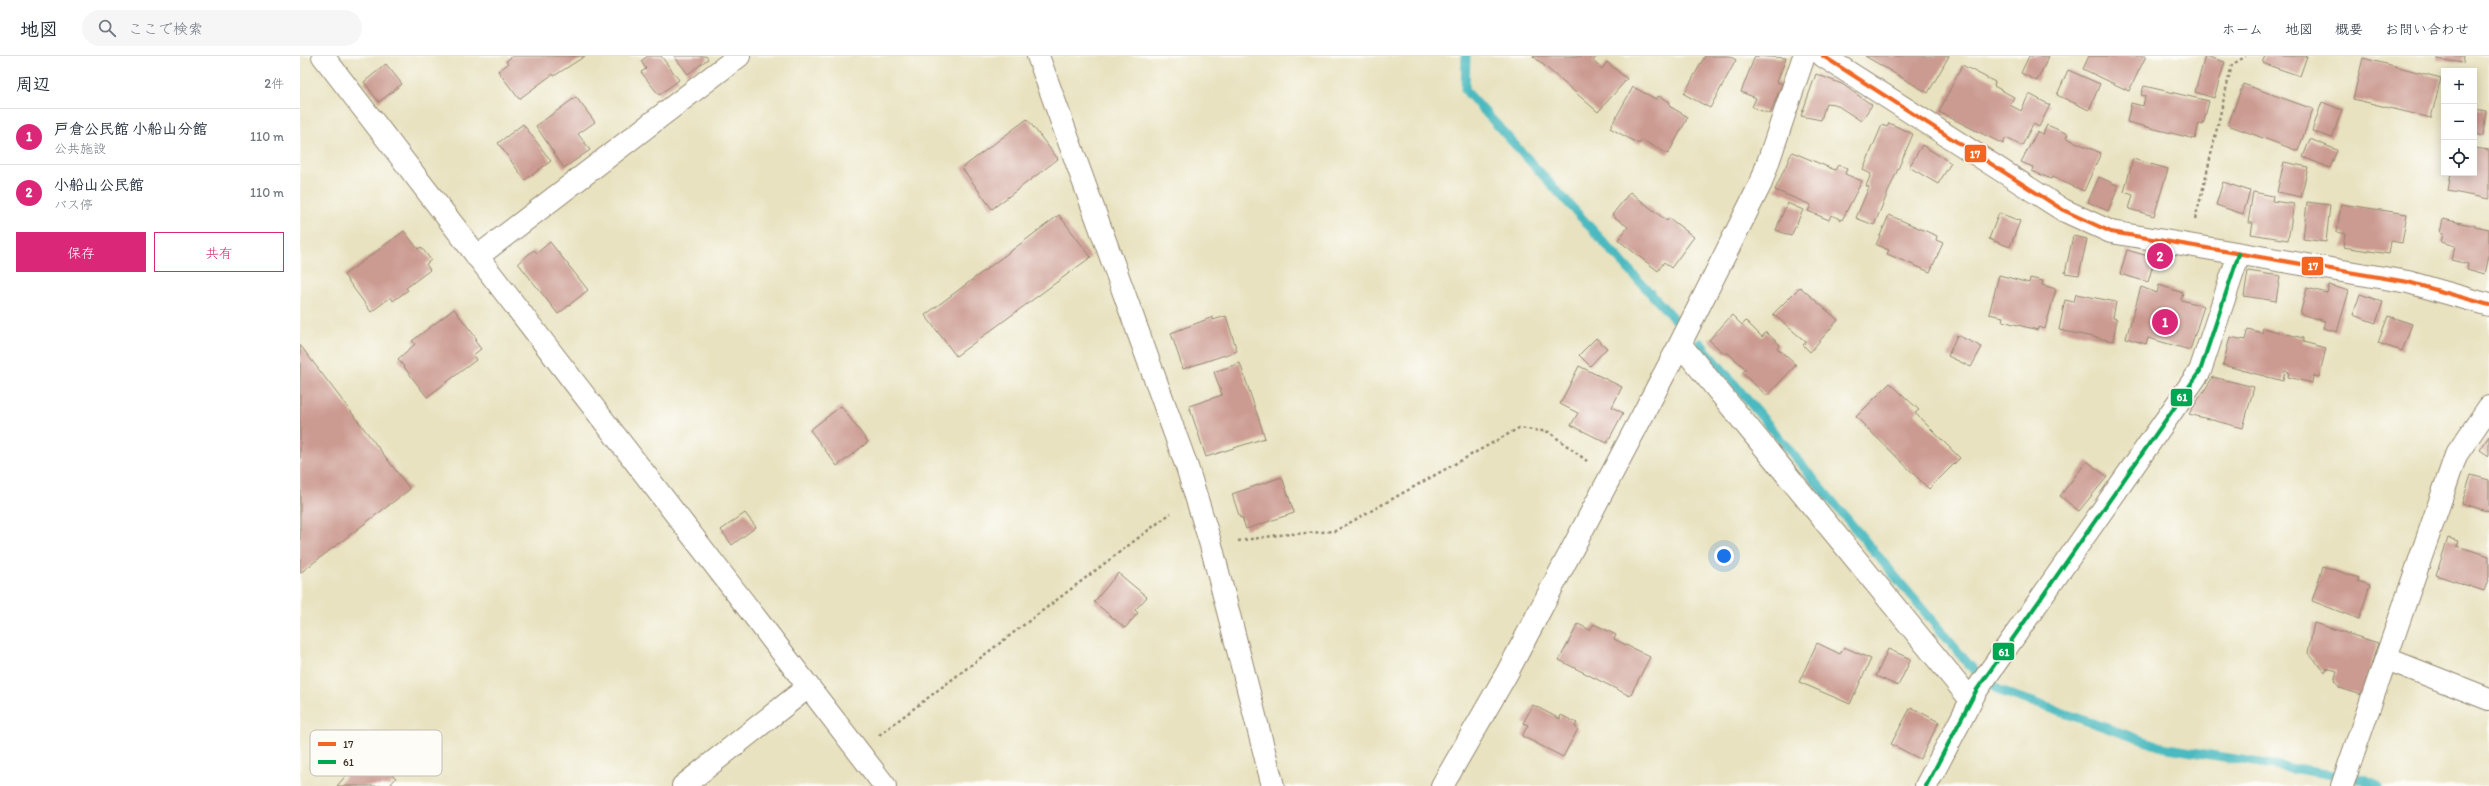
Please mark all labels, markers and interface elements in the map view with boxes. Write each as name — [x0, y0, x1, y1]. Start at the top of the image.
search box — [82, 10, 362, 46]
icon: search — [96, 17, 118, 39]
text: 地図 — [20, 18, 58, 41]
text: ここで検索 — [128, 20, 203, 38]
text: ホーム — [2222, 21, 2263, 38]
text: 地図 — [2285, 21, 2313, 38]
text: 概要 — [2335, 21, 2363, 38]
text: お問い合わせ — [2385, 21, 2469, 38]
map controls — [2441, 68, 2477, 176]
button: + — [2441, 68, 2477, 104]
text: 周辺 — [16, 74, 50, 94]
text: 2件 — [264, 76, 284, 91]
button: − — [2441, 104, 2477, 140]
text: 戸倉公民館 小船山分館 — [54, 120, 207, 138]
text: 1 — [26, 129, 32, 144]
text: 110 m — [250, 129, 284, 144]
button: locate — [2441, 140, 2477, 176]
text: 公共施設 — [54, 141, 106, 156]
line badge: 17 — [1964, 144, 1987, 163]
text: 17 — [1970, 148, 1981, 161]
text: 小船山公民館 — [54, 176, 144, 194]
text: 2 — [26, 185, 32, 200]
text: 110 m — [250, 185, 284, 200]
text: バス停 — [54, 197, 93, 212]
button: 保存 — [16, 232, 146, 272]
button: 共有 — [154, 232, 284, 272]
pin: 2 — [2147, 241, 2173, 271]
line badge: 17 — [2301, 256, 2324, 276]
text: 17 — [2308, 260, 2319, 273]
pin: 1 — [2152, 307, 2178, 337]
line badge: 61 — [2170, 388, 2193, 407]
text: 61 — [2177, 391, 2188, 404]
your location — [1714, 546, 1734, 566]
line badge: 61 — [1992, 642, 2015, 661]
text: 61 — [1999, 646, 2010, 659]
legend — [310, 730, 442, 776]
text: 17 — [343, 738, 354, 751]
text: 61 — [343, 756, 354, 769]

